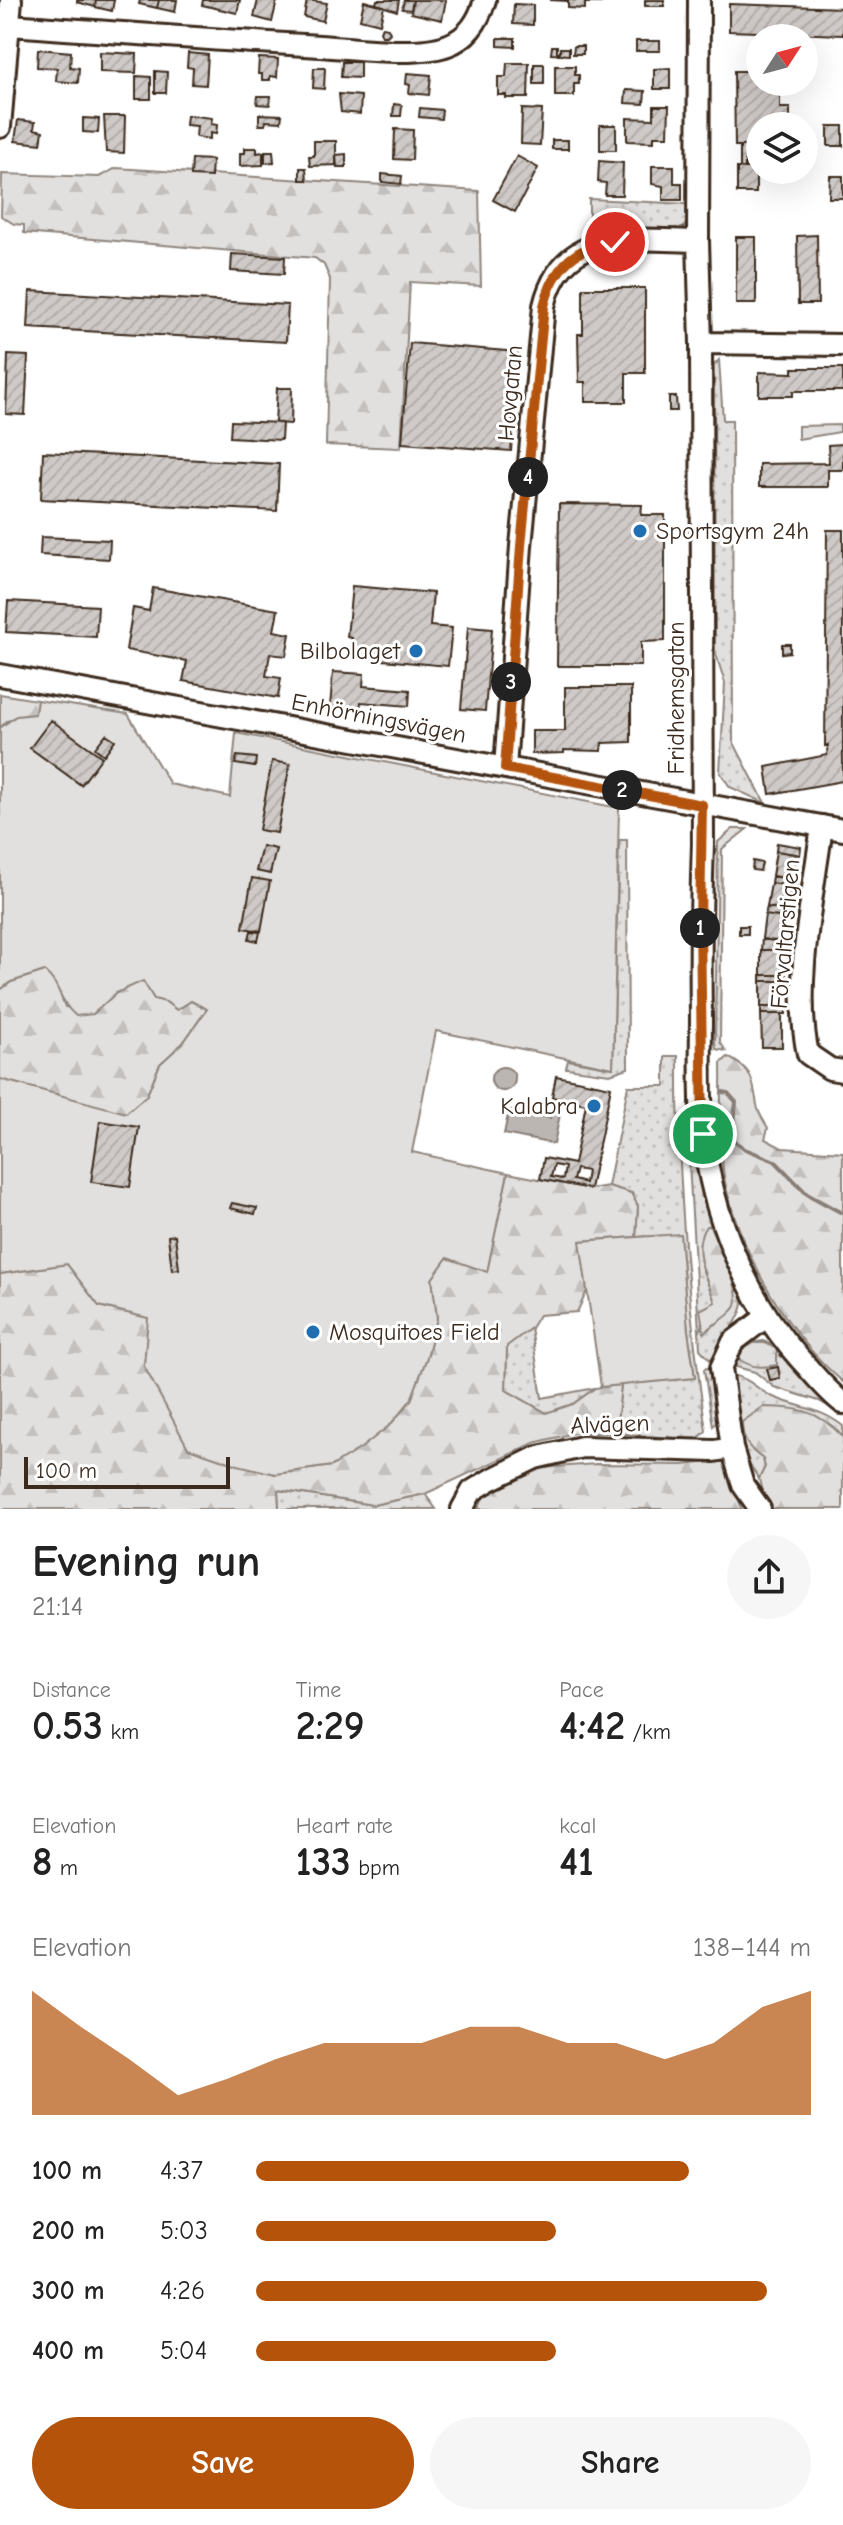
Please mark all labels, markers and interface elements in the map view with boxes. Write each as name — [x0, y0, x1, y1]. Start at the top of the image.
north arrow — [746, 24, 818, 96]
map controls — [746, 24, 818, 184]
button: layers — [746, 112, 818, 184]
pin — [581, 208, 649, 276]
icon: check — [593, 220, 637, 264]
street label: Hovgatan — [492, 344, 528, 442]
pin: 4 — [508, 457, 548, 497]
text: 4 — [523, 464, 533, 490]
place label: Sportsgym 24h — [656, 517, 809, 545]
marker: Sportsgym 24h — [631, 522, 649, 540]
street label: Fridhemsgatan — [662, 621, 690, 775]
place label: Bilbolaget — [300, 637, 401, 665]
marker: Bilbolaget — [407, 642, 425, 660]
pin: 3 — [491, 662, 531, 702]
text: 3 — [506, 669, 516, 695]
street label: Enhörningsvägen — [289, 687, 469, 749]
pin: 2 — [602, 770, 642, 810]
text: 2 — [617, 777, 627, 803]
street label: Förvaltarstigen — [765, 858, 805, 1010]
pin: 1 — [680, 908, 720, 948]
text: 1 — [696, 915, 704, 941]
place label: Kalabra — [500, 1092, 578, 1120]
marker: Kalabra — [585, 1097, 603, 1115]
pin — [669, 1100, 737, 1168]
icon: arrive — [681, 1112, 725, 1156]
place label: Mosquitoes Field — [329, 1318, 500, 1346]
marker: Mosquitoes Field — [304, 1323, 322, 1341]
street label: Alvägen — [570, 1409, 650, 1439]
scale bar — [24, 1453, 230, 1489]
text: 100 m — [36, 1458, 97, 1484]
button: share — [727, 1535, 811, 1619]
text: Evening run — [32, 1536, 260, 1587]
text: 21:14 — [32, 1592, 83, 1622]
text: Distance — [32, 1677, 111, 1703]
text: Time — [296, 1677, 341, 1703]
text: Pace — [559, 1677, 604, 1703]
text: 0.53 — [32, 1703, 103, 1749]
text: 2:29 — [296, 1703, 365, 1749]
text: 4:42 — [559, 1703, 625, 1749]
text: km — [103, 1719, 139, 1745]
text: /km — [625, 1719, 671, 1745]
text: Elevation — [32, 1813, 116, 1839]
text: Heart rate — [296, 1813, 393, 1839]
text: kcal — [559, 1813, 596, 1839]
text: 8 — [32, 1839, 52, 1885]
text: 133 — [296, 1839, 351, 1885]
text: 41 — [559, 1839, 594, 1885]
text: m — [52, 1855, 78, 1881]
text: bpm — [351, 1855, 400, 1881]
text: Elevation — [32, 1933, 132, 1963]
text: 138–144 m — [693, 1933, 811, 1963]
text: 100 m — [32, 2156, 102, 2186]
text: 4:37 — [160, 2156, 203, 2186]
text: 200 m — [32, 2216, 105, 2246]
text: 5:03 — [160, 2216, 208, 2246]
text: 300 m — [32, 2276, 105, 2306]
text: 4:26 — [160, 2276, 205, 2306]
text: 400 m — [32, 2336, 104, 2366]
text: 5:04 — [160, 2336, 207, 2366]
button: Save — [32, 2417, 414, 2509]
button: Share — [430, 2417, 811, 2509]

